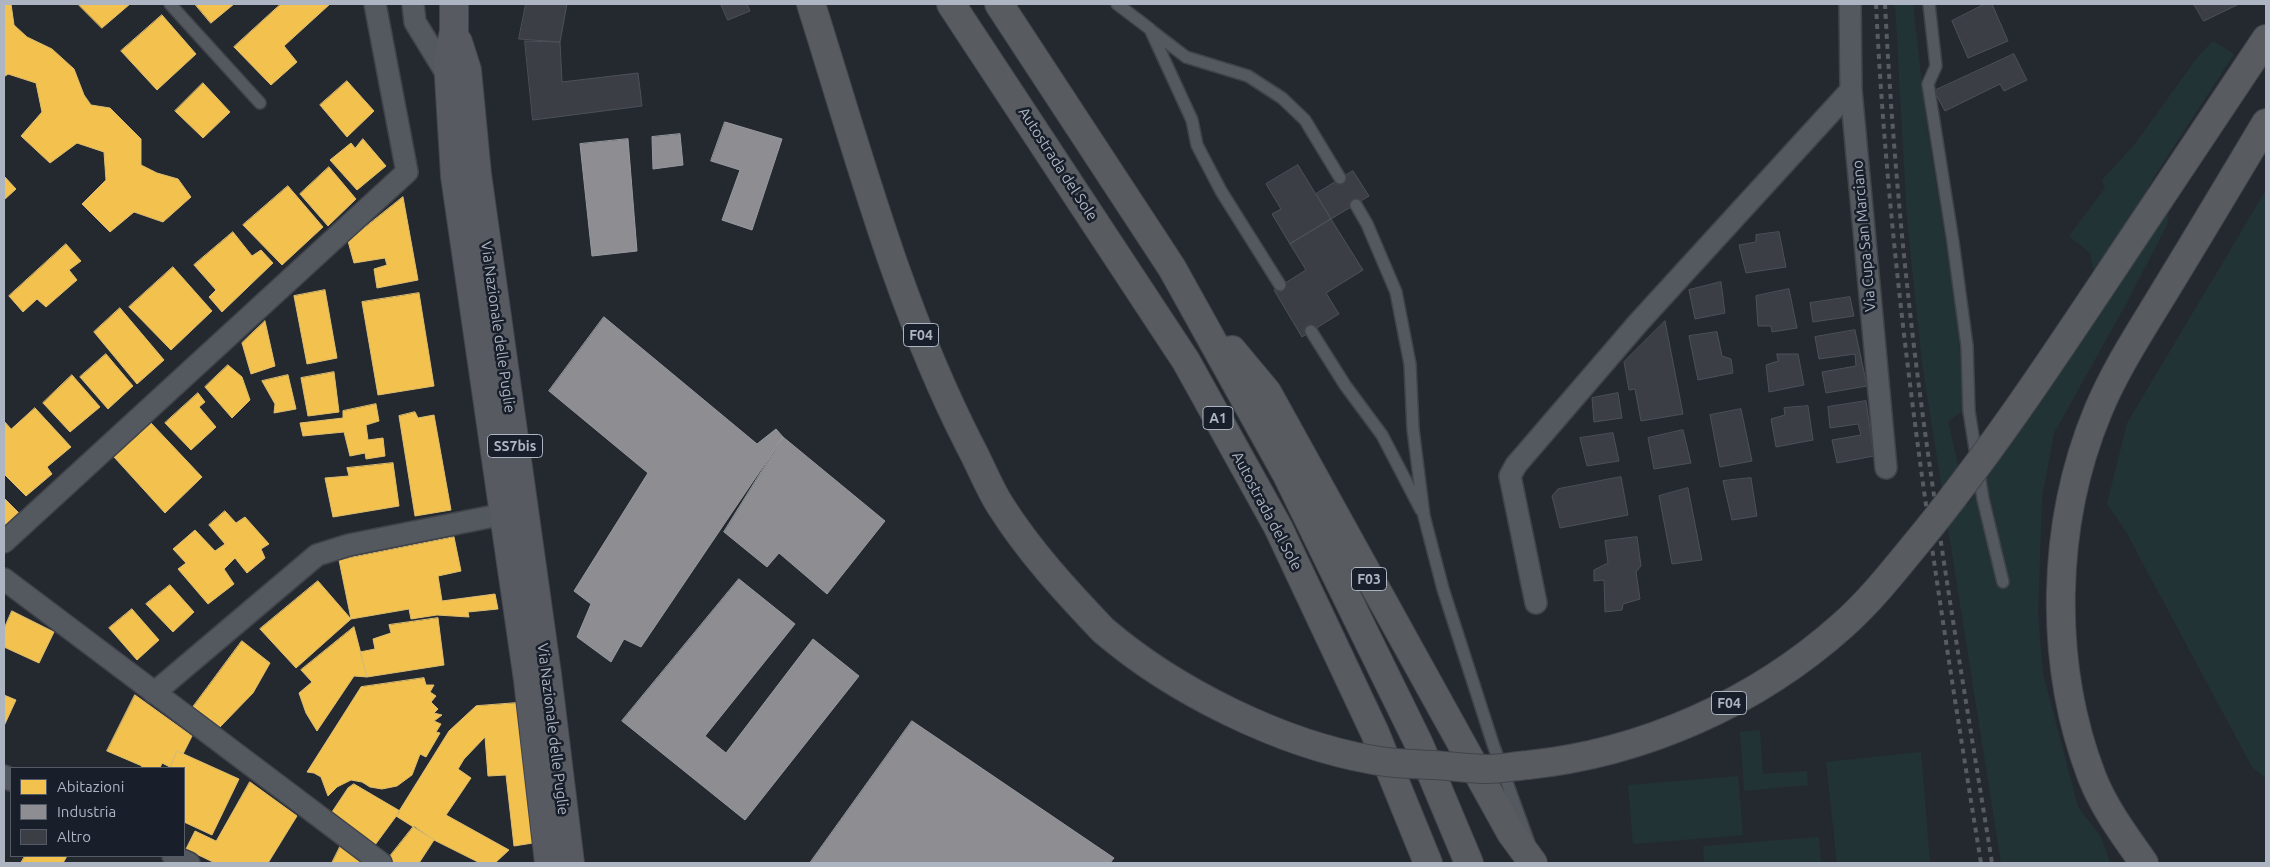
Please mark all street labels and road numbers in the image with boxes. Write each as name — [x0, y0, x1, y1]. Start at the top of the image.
street label: Autostrada del Sole — [1015, 104, 1101, 224]
street label: Via Cupa San Marciano — [1848, 159, 1880, 313]
street label: Via Nazionale delle Puglie — [477, 240, 519, 414]
road number: F04 — [904, 324, 938, 346]
road number: A1 — [1203, 406, 1233, 429]
road number: SS7bis — [488, 434, 542, 458]
street label: Autostrada del Sole — [1228, 449, 1306, 573]
road number: F03 — [1352, 568, 1386, 590]
street label: Via Nazionale delle Puglie — [534, 642, 572, 816]
road number: F04 — [1712, 691, 1746, 714]

